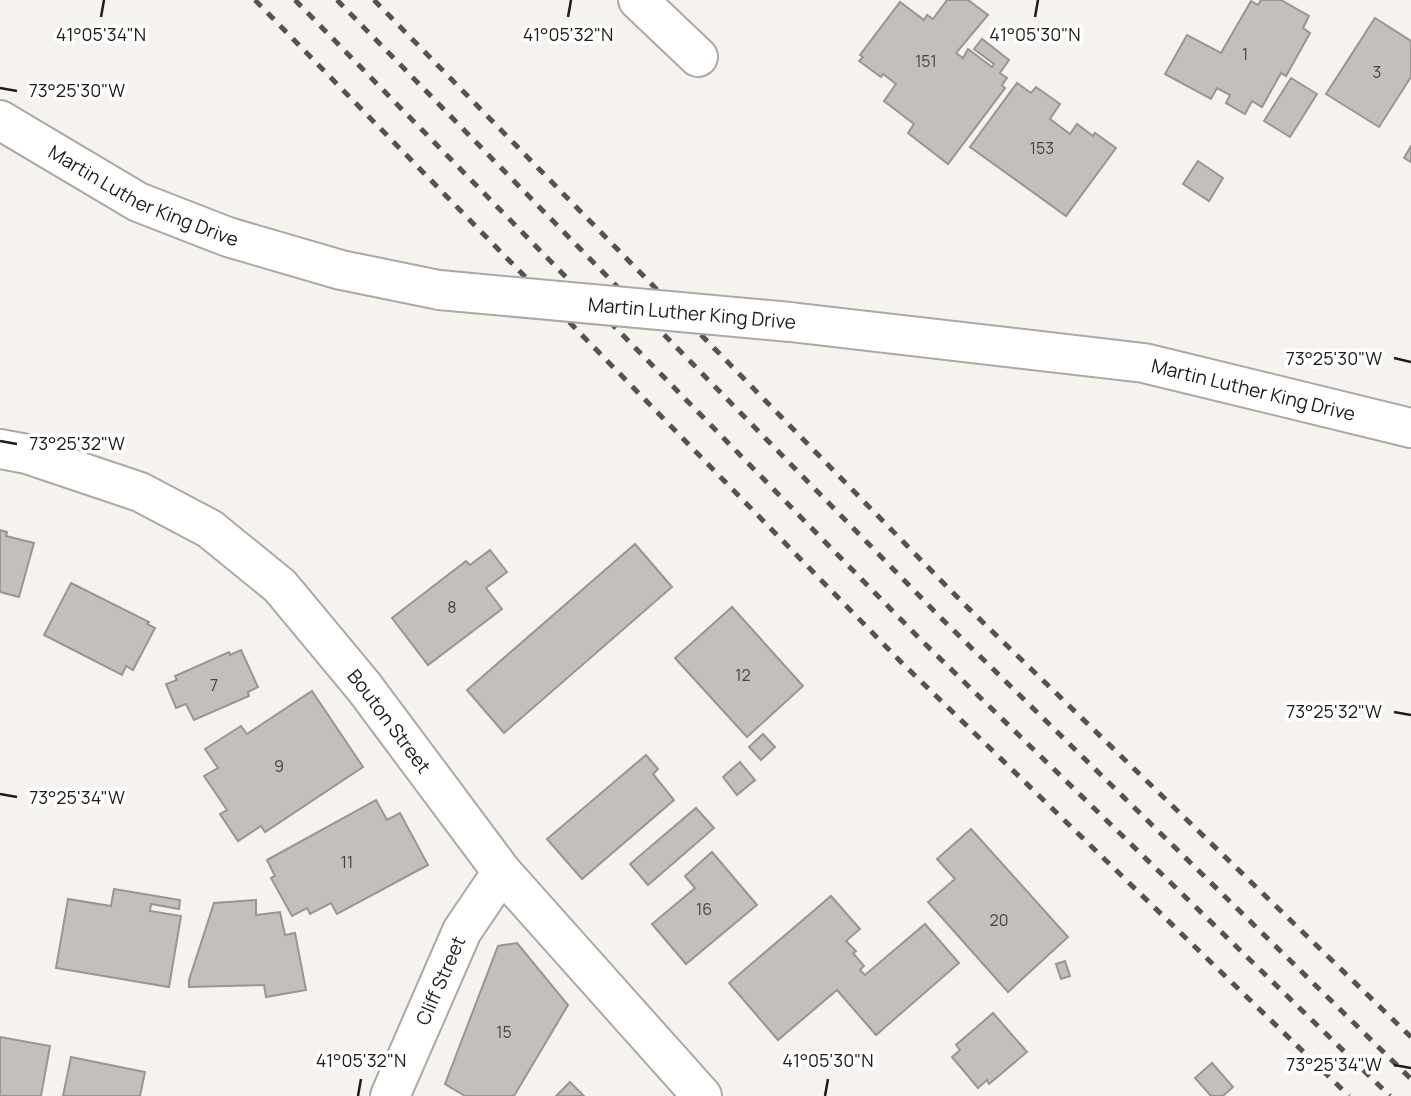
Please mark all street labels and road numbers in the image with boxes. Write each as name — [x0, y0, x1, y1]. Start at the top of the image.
street label: Martin Luther King Drive — [44, 139, 242, 252]
street label: Martin Luther King Drive — [587, 291, 797, 335]
street label: Martin Luther King Drive — [1149, 352, 1358, 427]
street label: Bouton Street — [342, 664, 437, 778]
street label: Cliff Street — [410, 932, 471, 1029]

